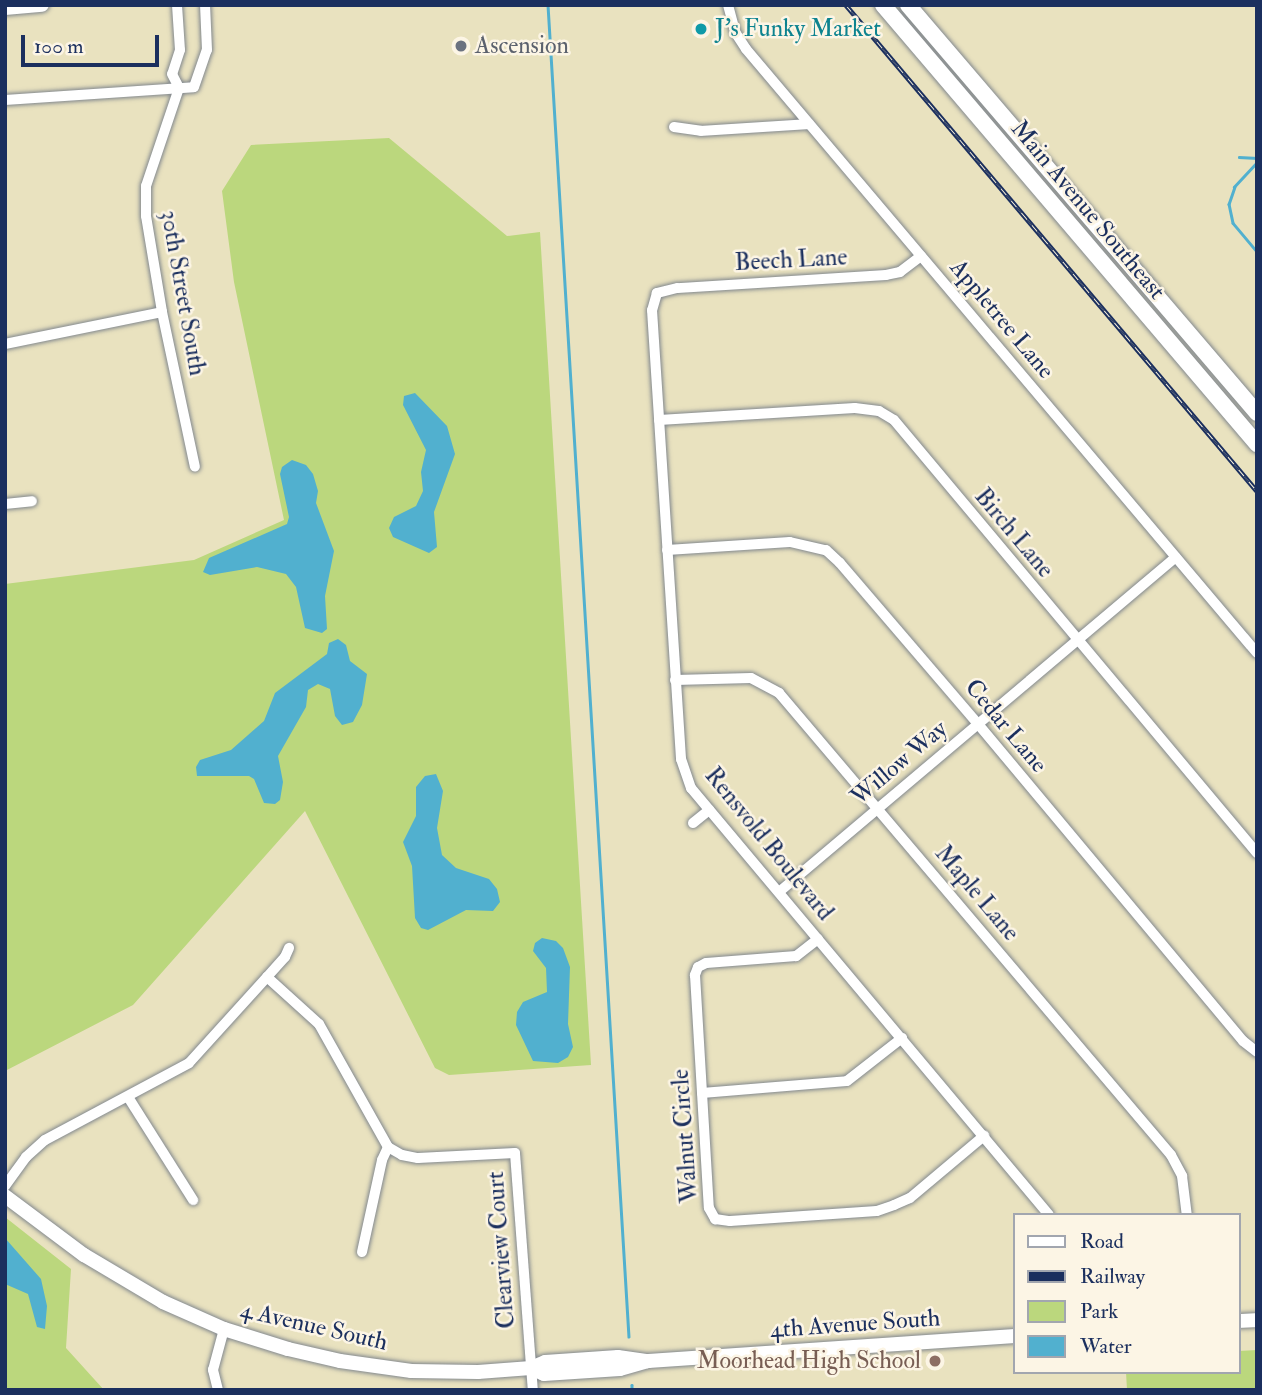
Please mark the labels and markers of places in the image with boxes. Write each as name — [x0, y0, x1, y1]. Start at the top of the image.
place label: J's Funky Market — [715, 15, 881, 43]
marker: J's Funky Market — [693, 21, 709, 37]
place label: Ascension — [475, 32, 569, 60]
marker: Ascension — [453, 38, 469, 54]
place label: Moorhead High School — [697, 1347, 921, 1375]
marker: Moorhead High School — [927, 1353, 943, 1369]

